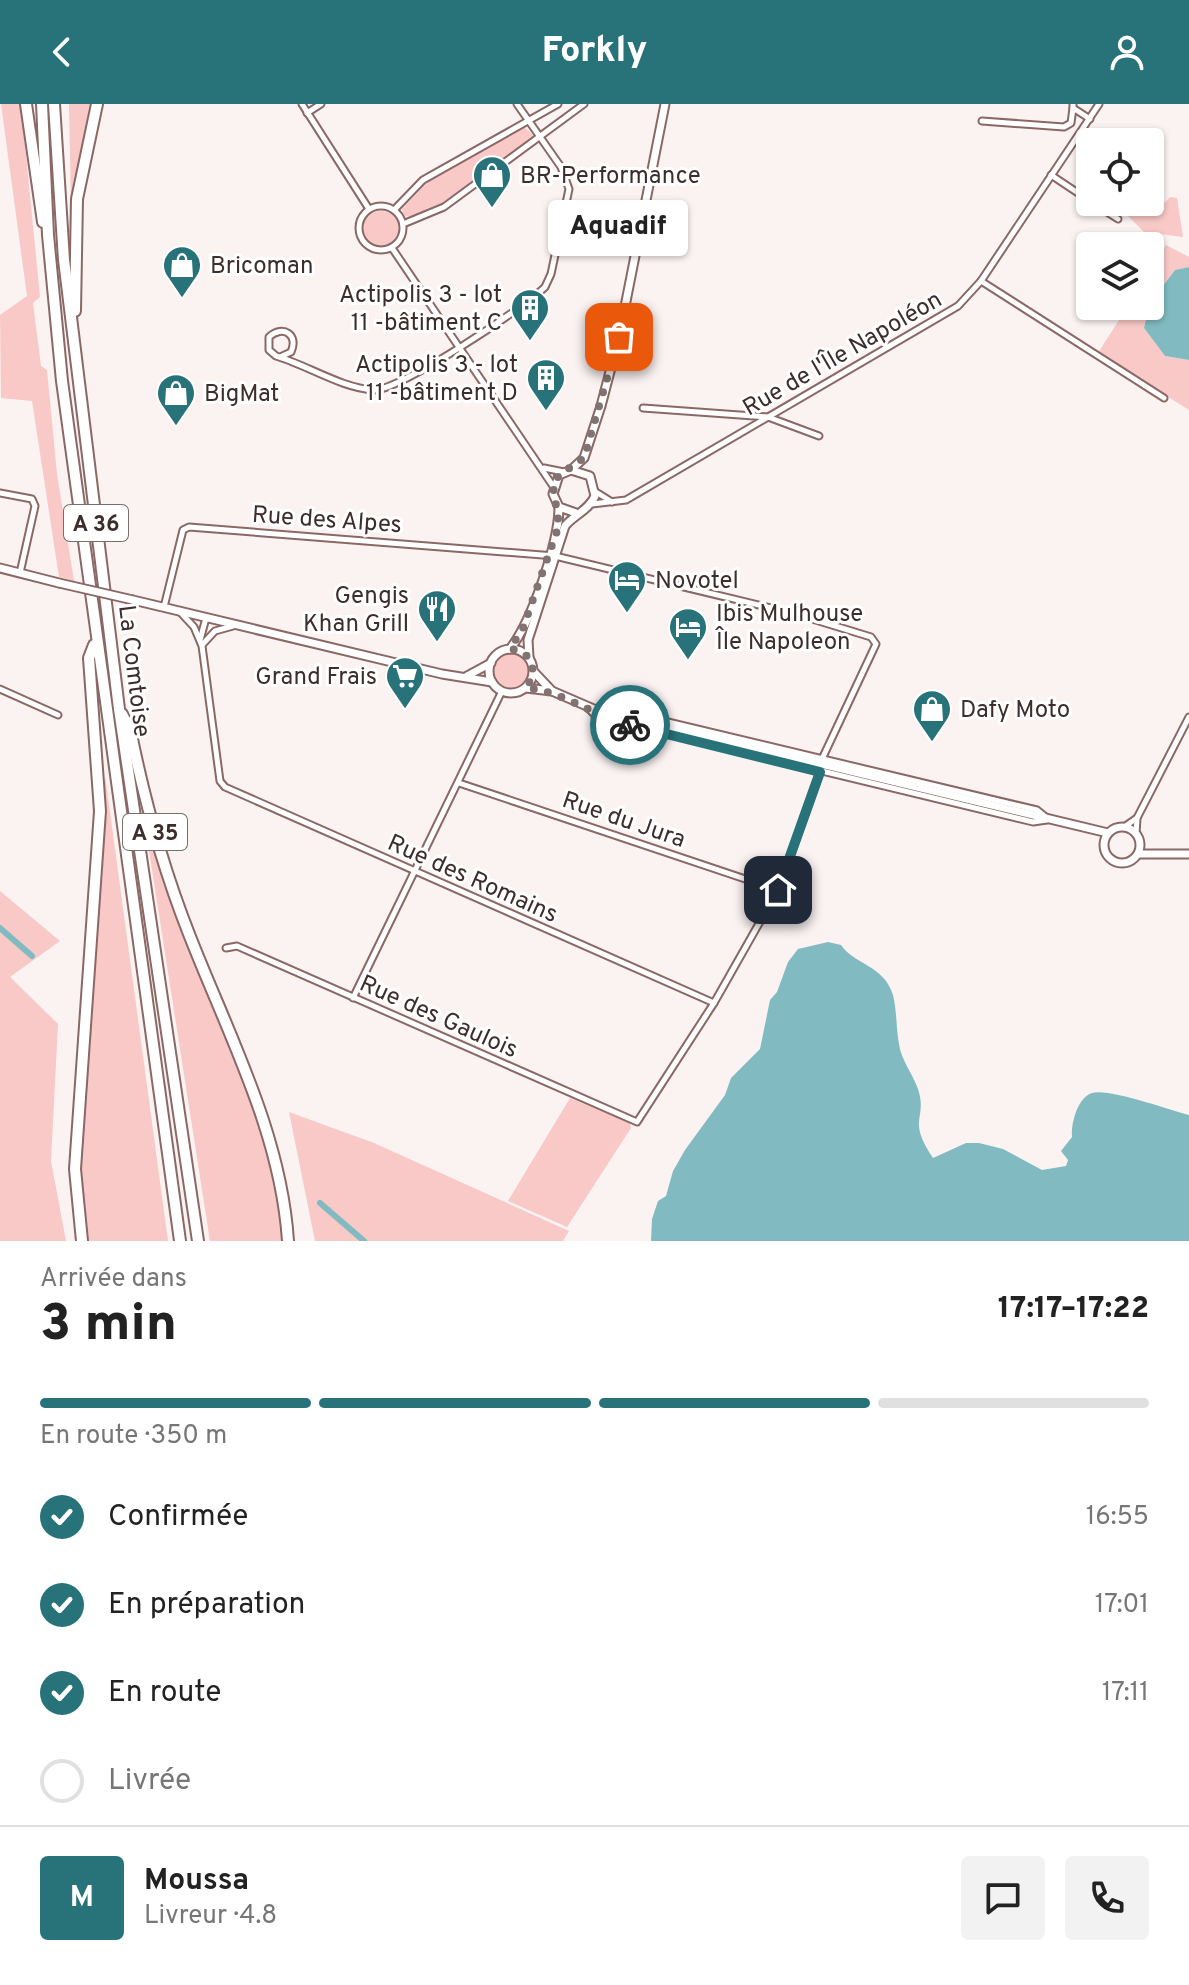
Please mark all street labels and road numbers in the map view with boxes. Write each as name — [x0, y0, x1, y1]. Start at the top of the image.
street label: Rue de l'Île Napoléon — [737, 284, 948, 424]
street label: Rue des Alpes — [251, 501, 403, 541]
road number: A 36 — [64, 505, 128, 541]
street label: La Comtoise — [110, 603, 156, 739]
street label: Rue du Jura — [558, 786, 689, 856]
road number: A 35 — [123, 814, 187, 850]
street label: Rue des Romains — [382, 829, 562, 931]
street label: Rue des Gaulois — [354, 969, 522, 1066]

